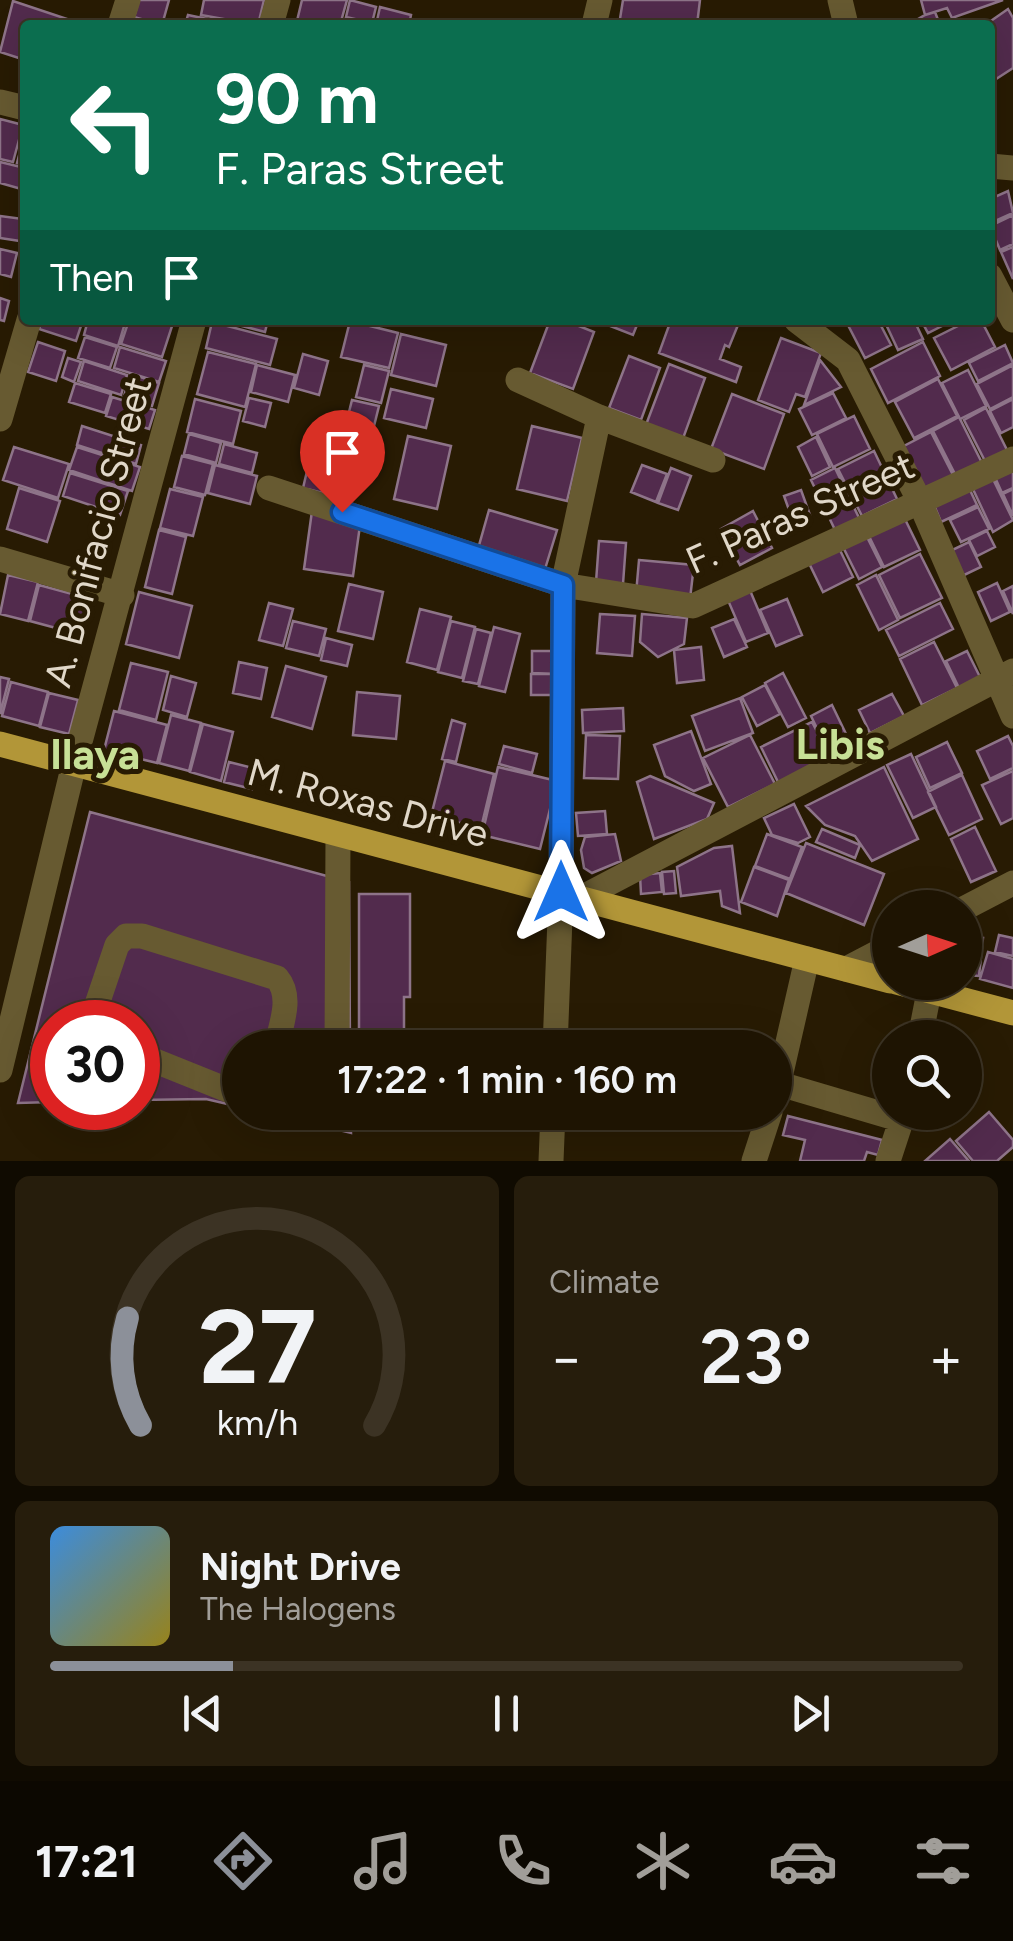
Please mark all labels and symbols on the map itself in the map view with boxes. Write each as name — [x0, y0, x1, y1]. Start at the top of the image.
street label: A. Bonifacio Street — [35, 372, 161, 692]
pin — [300, 410, 385, 513]
street label: F. Paras Street — [679, 442, 921, 584]
district label: Libis — [795, 719, 885, 770]
district label: Ilaya — [50, 729, 140, 780]
street label: M. Roxas Drive — [243, 749, 493, 857]
position arrow — [509, 840, 613, 944]
north arrow — [872, 890, 982, 1000]
speed limit sign: 30 — [30, 1000, 160, 1130]

